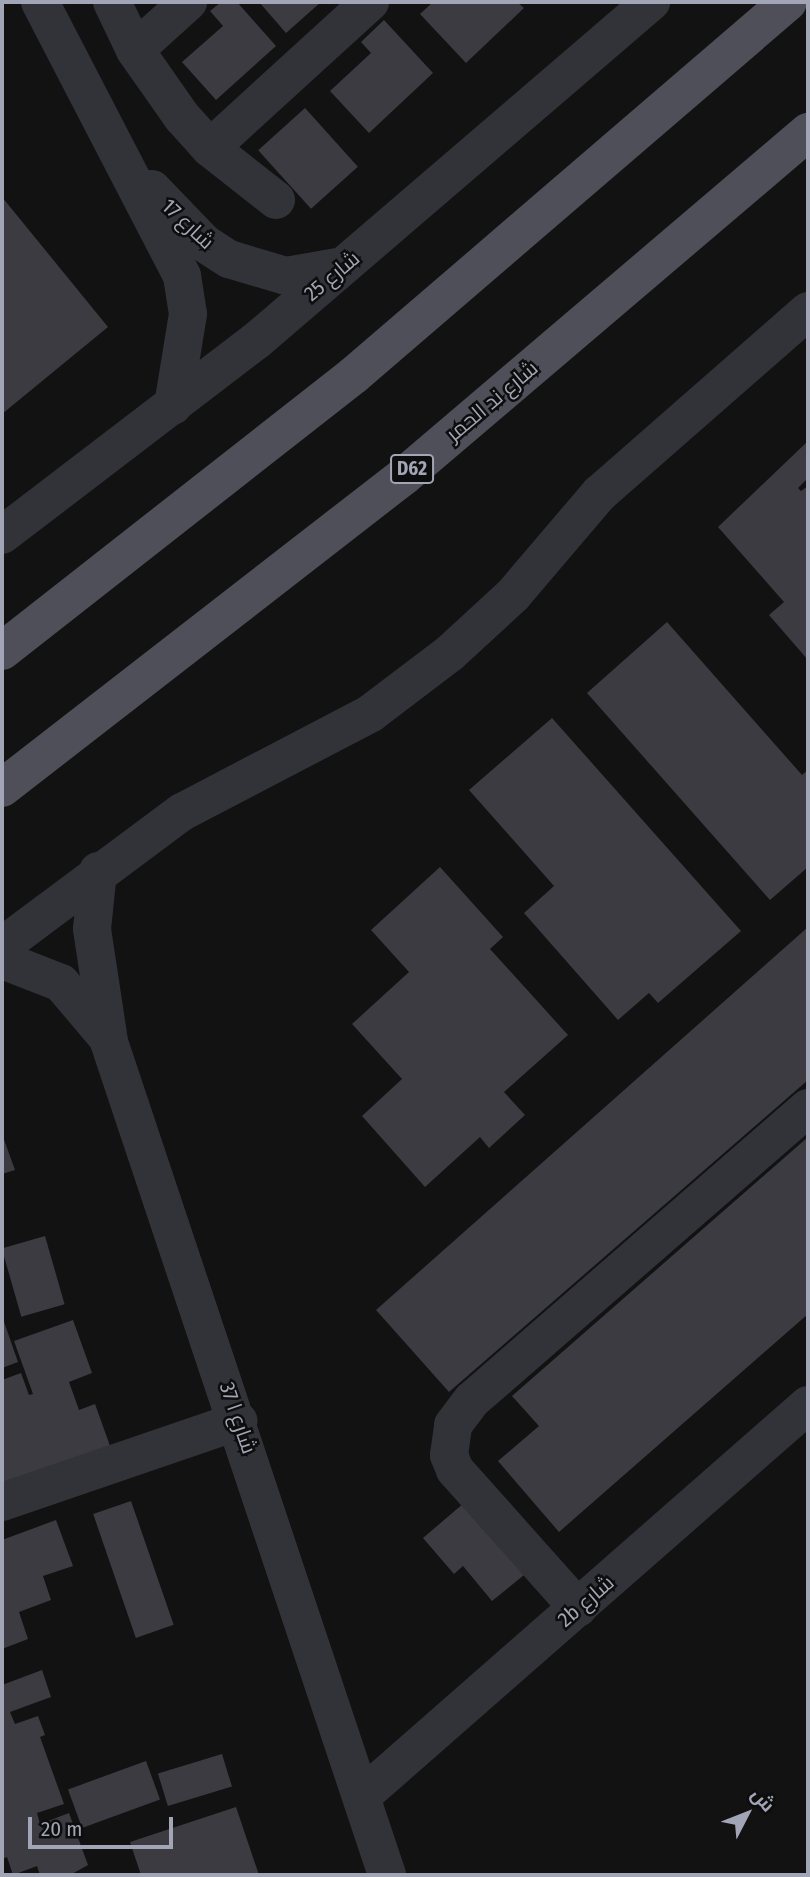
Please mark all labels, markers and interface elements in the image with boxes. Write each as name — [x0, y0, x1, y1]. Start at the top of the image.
street label: شارع 17 — [157, 194, 219, 254]
street label: شارع 25 — [299, 246, 365, 306]
street label: شارع ند الحمر — [441, 355, 543, 447]
road number: D62 — [389, 454, 435, 484]
street label: شارع ا 37 — [214, 1379, 262, 1457]
street label: 2b شارع — [553, 1570, 619, 1632]
north arrow — [712, 1779, 782, 1849]
text: ش — [746, 1783, 780, 1816]
scale bar — [32, 1804, 177, 1848]
text: 20 m — [41, 1816, 82, 1842]

